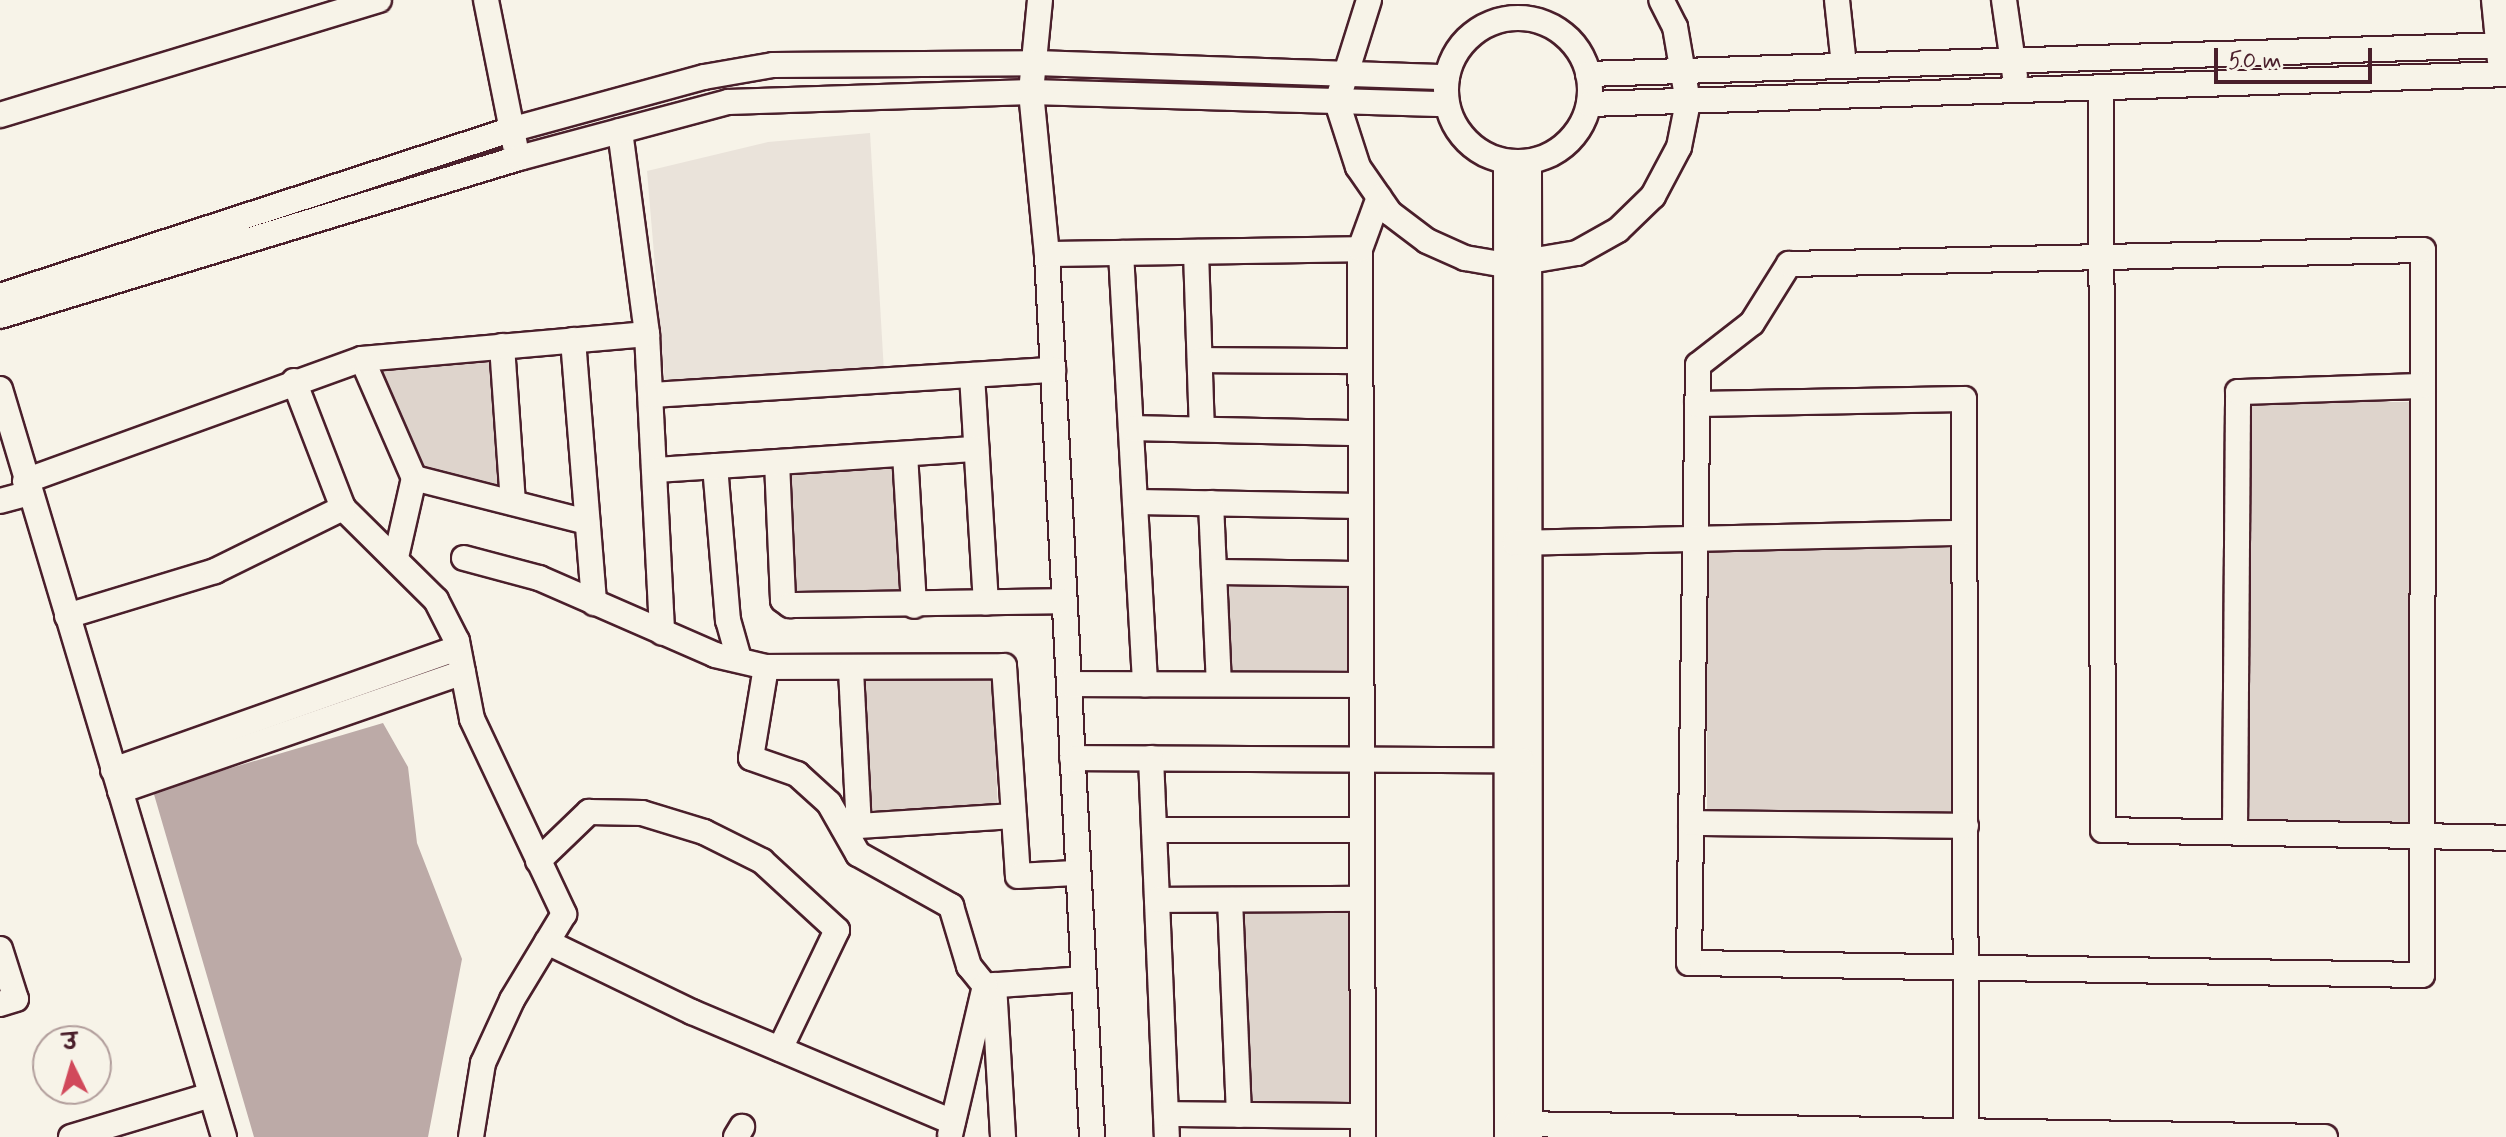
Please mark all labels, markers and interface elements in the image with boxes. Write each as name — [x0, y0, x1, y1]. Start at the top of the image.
scale bar — [2218, 32, 2376, 82]
text: 50 m — [2228, 46, 2282, 77]
north arrow — [32, 1025, 112, 1105]
text: उ — [62, 1028, 79, 1058]

